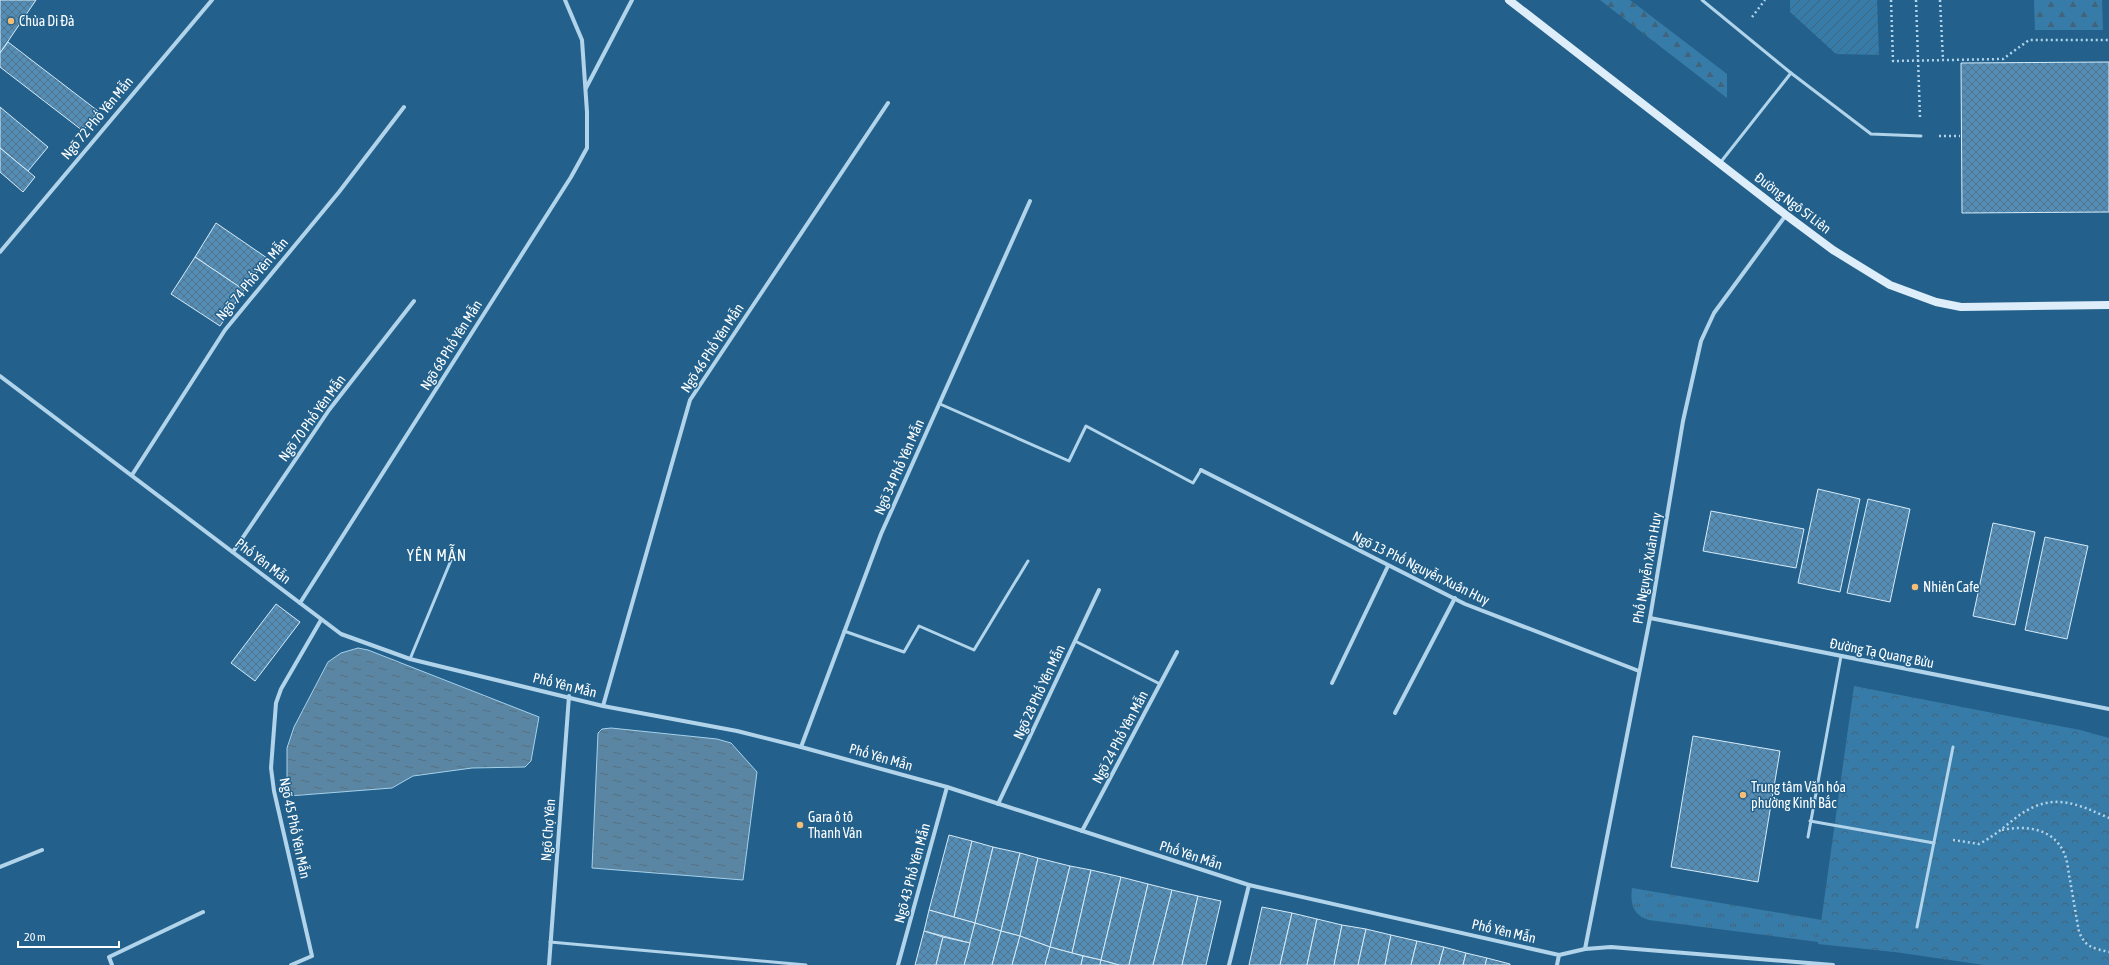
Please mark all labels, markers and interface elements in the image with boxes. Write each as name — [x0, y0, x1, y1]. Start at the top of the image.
place label: Chùa Di Đà — [19, 13, 75, 29]
marker: Chùa Di Đà — [6, 16, 16, 26]
street label: Ngõ 72 Phố Yên Mẫn — [57, 73, 136, 163]
street label: Đường Ngô Sĩ Liên — [1752, 169, 1834, 237]
street label: Ngõ 74 Phố Yên Mẫn — [212, 234, 291, 324]
street label: Ngõ 68 Phố Yên Mẫn — [416, 297, 485, 393]
street label: Ngõ 46 Phố Yên Mẫn — [676, 300, 747, 395]
street label: Ngõ 70 Phố Yên Mẫn — [274, 371, 349, 464]
street label: Ngõ 34 Phố Yên Mẫn — [870, 416, 927, 517]
street label: Phố Nguyễn Xuân Huy — [1628, 511, 1665, 625]
street label: Ngõ 13 Phố Nguyễn Xuân Huy — [1350, 527, 1493, 608]
street label: Phố Yên Mẫn — [232, 534, 294, 587]
district label: YÊN MẪN — [407, 544, 467, 564]
place label: Nhiên Cafe — [1923, 579, 1979, 595]
marker: Nhiên Cafe — [1910, 582, 1920, 592]
street label: Đường Tạ Quang Bửu — [1829, 635, 1935, 671]
street label: Ngõ 28 Phố Yên Mẫn — [1009, 642, 1068, 742]
street label: Phố Yên Mẫn — [531, 668, 599, 701]
street label: Ngõ 24 Phố Yên Mẫn — [1088, 687, 1151, 786]
street label: Phố Yên Mẫn — [847, 739, 915, 774]
street label: Ngõ 45 Phố Yên Mẫn — [276, 776, 314, 880]
place label: Trung tâm Văn hóa phường Kinh Bắc — [1751, 779, 1846, 811]
marker: Trung tâm Văn hóa phường Kinh Bắc — [1738, 790, 1748, 800]
street label: Ngõ Chợ Yên — [538, 798, 558, 862]
place label: Gara ô tô Thanh Vân — [808, 809, 862, 841]
marker: Gara ô tô Thanh Vân — [795, 820, 805, 830]
street label: Ngõ 43 Phố Yên Mẫn — [890, 821, 933, 925]
street label: Phố Yên Mẫn — [1157, 836, 1225, 873]
street label: Phố Yên Mẫn — [1470, 915, 1538, 946]
scale bar — [18, 923, 119, 949]
text: 20 m — [24, 930, 46, 944]

